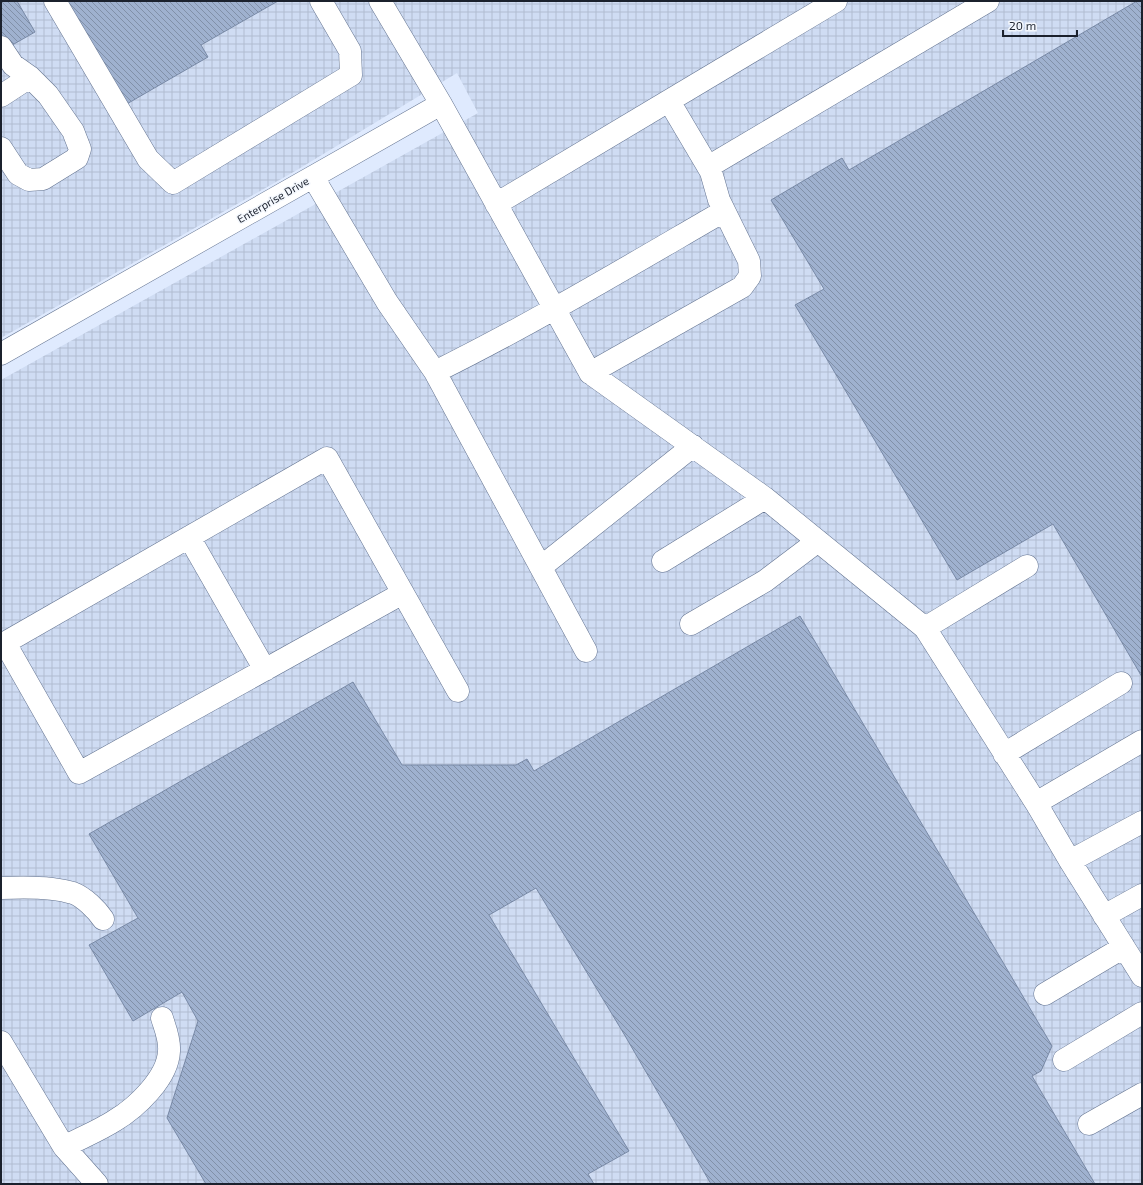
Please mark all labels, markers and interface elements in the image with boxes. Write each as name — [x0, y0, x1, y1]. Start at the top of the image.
scale bar — [1003, 12, 1077, 38]
text: 20 m — [1009, 18, 1036, 32]
street label: Enterprise Drive — [235, 174, 311, 225]

